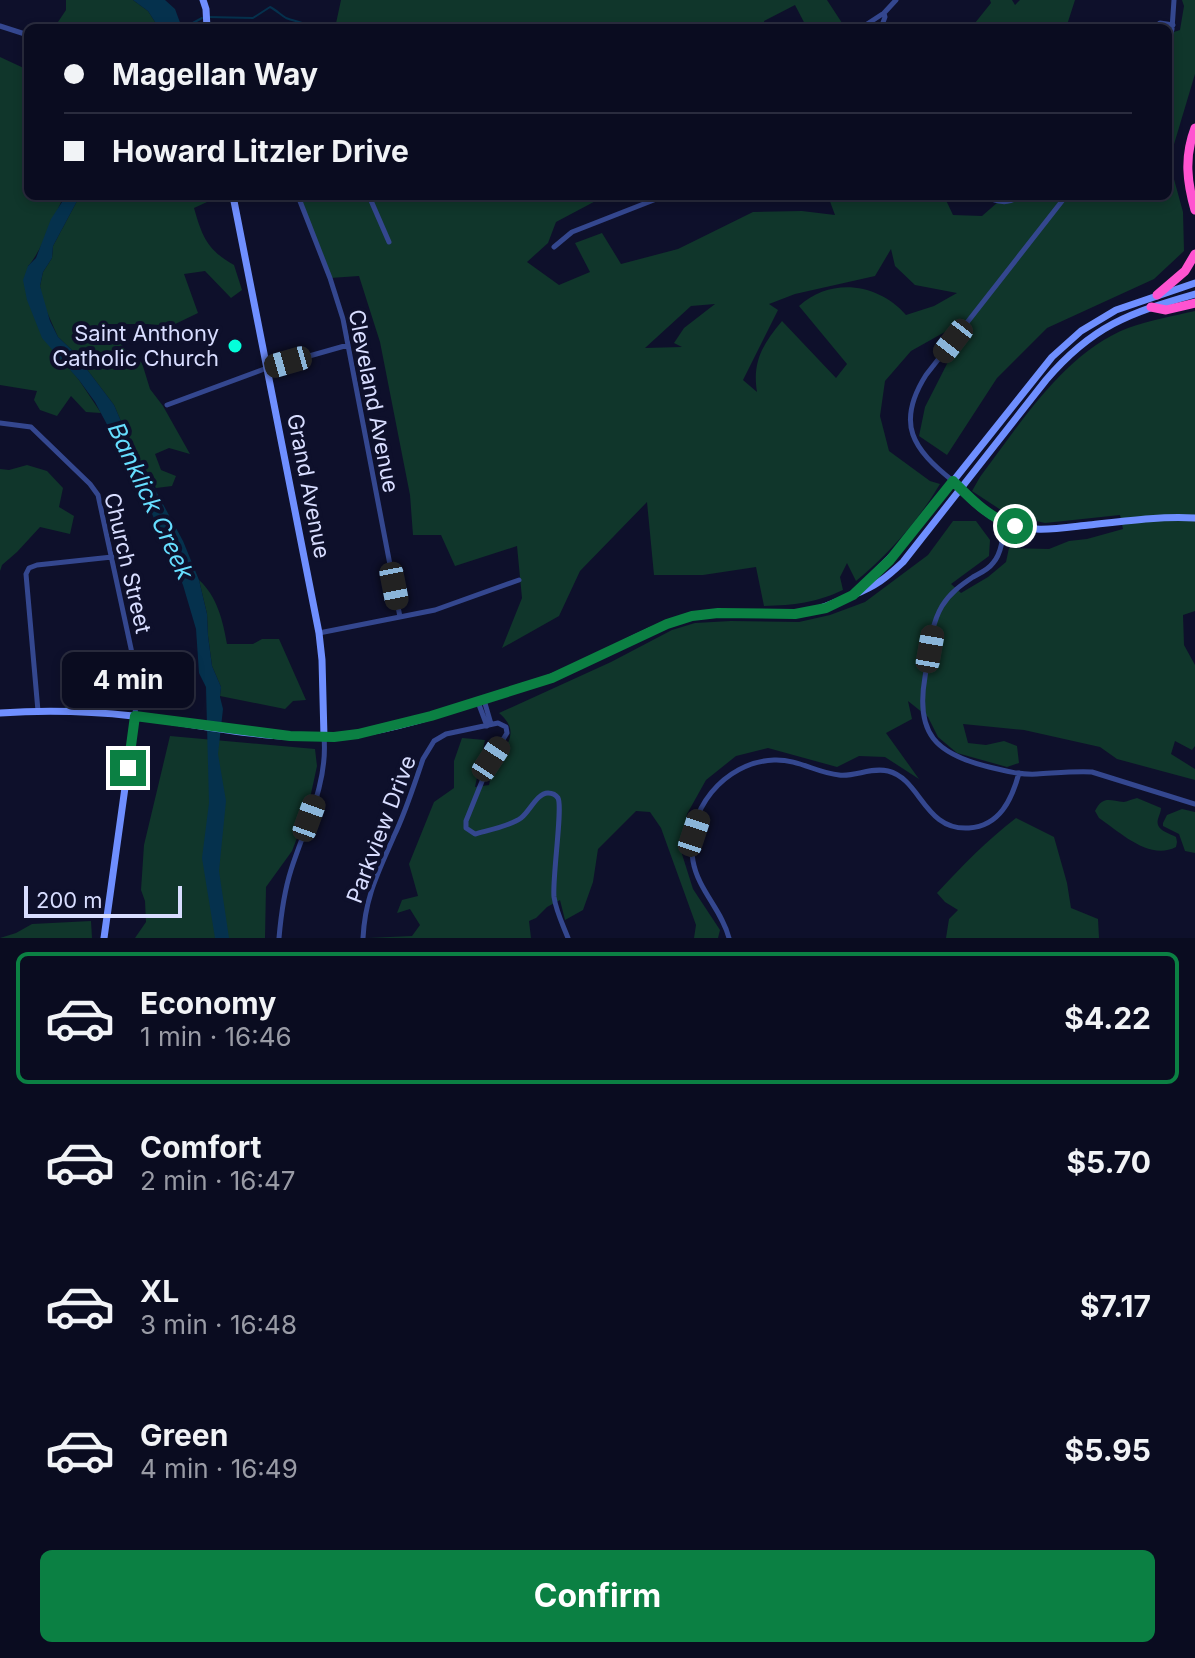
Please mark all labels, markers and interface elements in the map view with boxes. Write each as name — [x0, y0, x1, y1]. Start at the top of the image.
text: Magellan Way — [112, 56, 318, 92]
text: Howard Litzler Drive — [112, 133, 409, 169]
street label: Cleveland Avenue — [343, 307, 405, 495]
car — [929, 315, 977, 367]
place label: Saint Anthony Catholic Church — [52, 320, 219, 371]
marker: Saint Anthony Catholic Church — [226, 337, 244, 355]
car — [262, 344, 314, 380]
street label: Grand Avenue — [282, 411, 336, 561]
water label: Banklick Creek — [102, 418, 200, 585]
street label: Church Street — [99, 490, 157, 636]
route start — [997, 508, 1033, 544]
car — [378, 560, 410, 612]
car — [914, 623, 946, 675]
callout: 4 min — [62, 652, 194, 708]
text: 4 min — [93, 664, 163, 695]
car — [468, 732, 514, 786]
route end — [110, 750, 146, 786]
street label: Parkview Drive — [341, 752, 421, 906]
car — [290, 791, 328, 845]
car — [675, 806, 713, 860]
scale bar — [24, 882, 182, 918]
text: 200 m — [36, 887, 103, 913]
icon: car — [44, 982, 116, 1054]
text: Economy — [140, 985, 276, 1021]
text: $4.22 — [1064, 1000, 1151, 1036]
text: 1 min · 16:46 — [140, 1021, 292, 1052]
icon: car — [44, 1126, 116, 1198]
text: Comfort — [140, 1129, 261, 1165]
text: $5.70 — [1066, 1144, 1151, 1180]
text: 2 min · 16:47 — [140, 1165, 295, 1196]
icon: car — [44, 1270, 116, 1342]
text: XL — [140, 1273, 179, 1309]
text: $7.17 — [1080, 1288, 1151, 1324]
text: 3 min · 16:48 — [140, 1309, 297, 1340]
icon: car — [44, 1414, 116, 1486]
text: Green — [140, 1417, 228, 1453]
text: $5.95 — [1065, 1432, 1151, 1468]
text: 4 min · 16:49 — [140, 1453, 298, 1484]
button: Confirm — [40, 1550, 1155, 1642]

